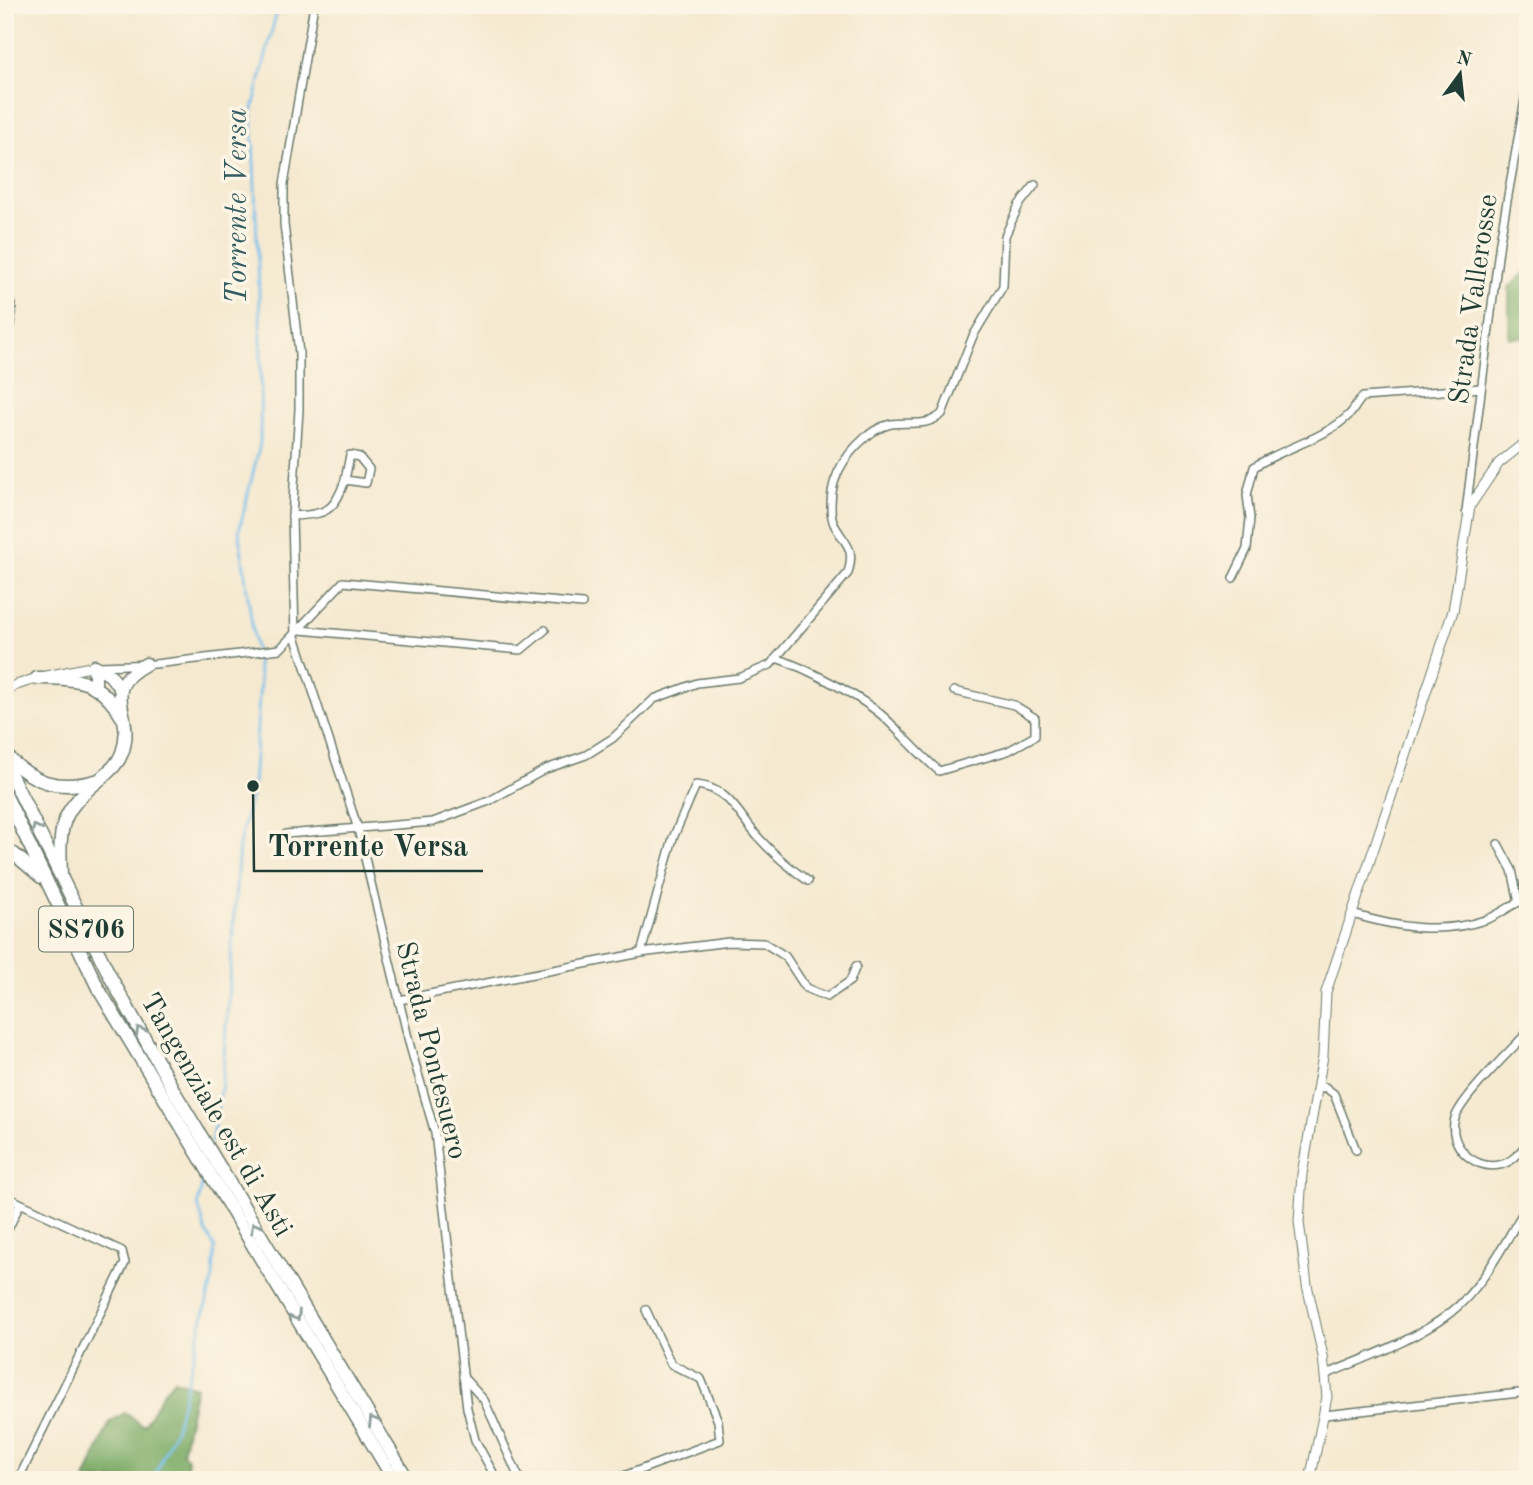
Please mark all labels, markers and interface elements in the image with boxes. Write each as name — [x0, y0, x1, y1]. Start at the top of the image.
north arrow — [1424, 38, 1494, 108]
text: N — [1454, 49, 1474, 71]
water label: Torrente Versa — [223, 108, 253, 304]
street label: Strada Vallerosse — [1446, 192, 1504, 407]
callout: Torrente Versa — [254, 820, 483, 871]
one-way arrow — [30, 824, 44, 836]
text: Torrente Versa — [268, 833, 468, 863]
road number: SS706 — [39, 906, 133, 952]
street label: Strada Pontesuero — [389, 939, 471, 1162]
street label: Tangenziale est di Asti — [134, 989, 297, 1242]
one-way arrow — [135, 1026, 148, 1038]
one-way arrow — [251, 1221, 264, 1234]
one-way arrow — [288, 1309, 301, 1322]
one-way arrow — [368, 1416, 381, 1429]

